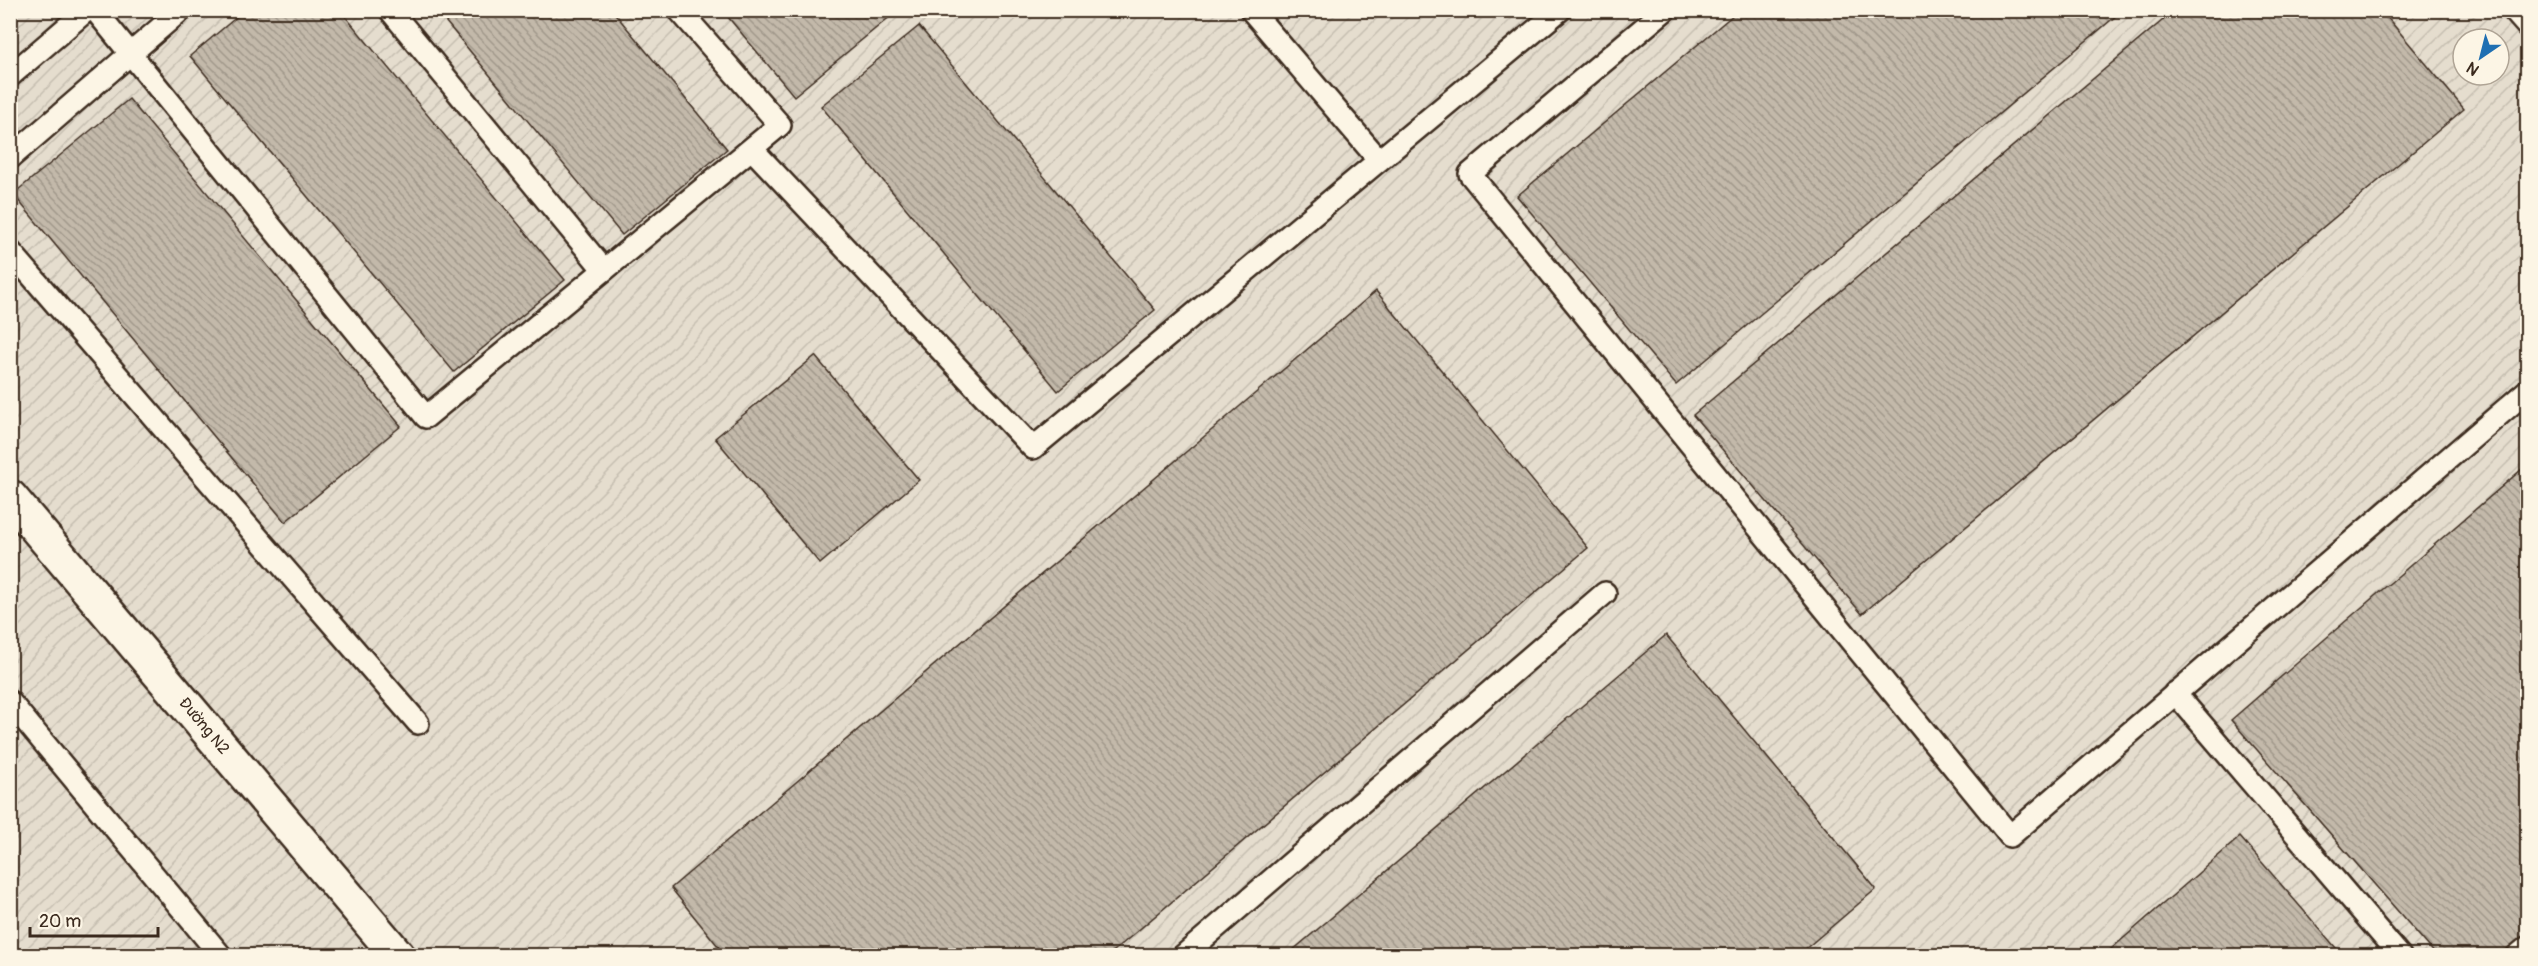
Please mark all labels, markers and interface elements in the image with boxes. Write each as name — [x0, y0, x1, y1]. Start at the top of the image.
north arrow — [2451, 27, 2511, 87]
text: N — [2463, 57, 2483, 80]
street label: Đường N2 — [174, 693, 234, 759]
scale bar — [30, 900, 158, 938]
text: 20 m — [39, 910, 81, 933]

